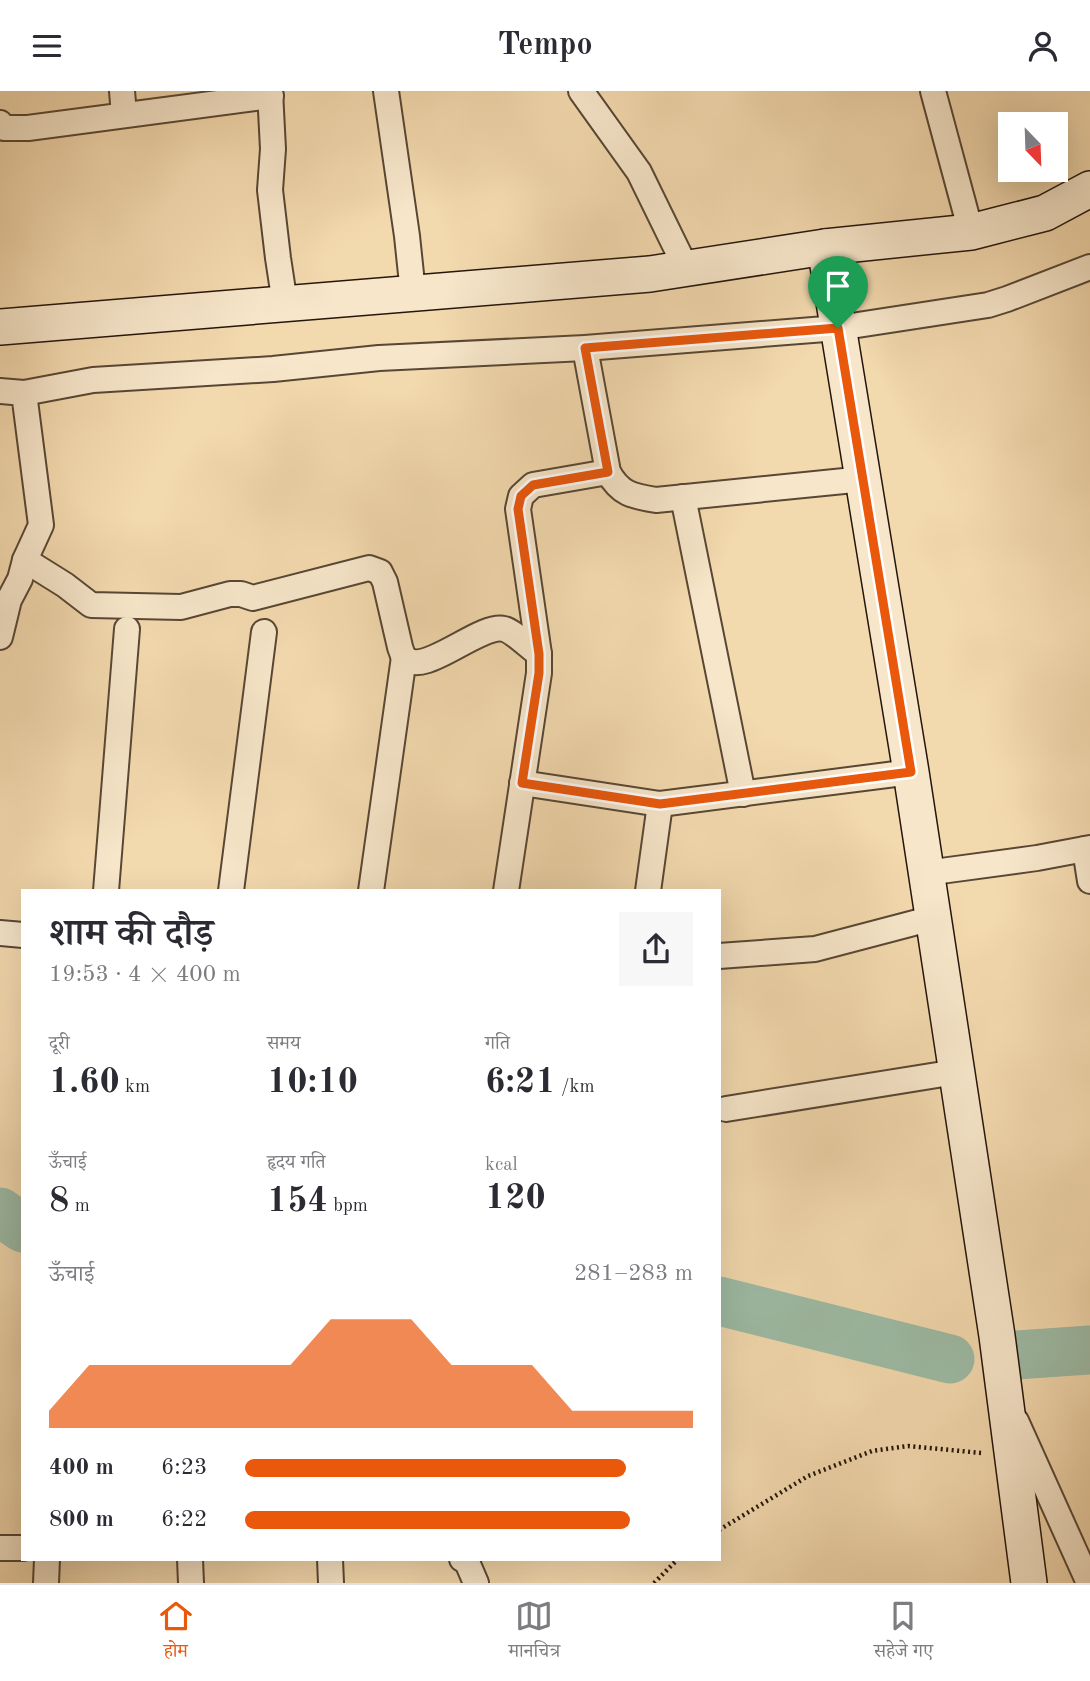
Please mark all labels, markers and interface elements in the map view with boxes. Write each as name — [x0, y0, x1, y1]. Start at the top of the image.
icon: menu — [28, 27, 66, 65]
icon: person — [1024, 27, 1062, 65]
text: Tempo — [497, 30, 593, 62]
north arrow — [998, 112, 1068, 182]
map controls — [998, 112, 1068, 182]
pin — [808, 256, 868, 328]
icon: arrive — [819, 267, 857, 305]
button: share — [619, 912, 693, 986]
text: शाम की दौड़ — [49, 916, 213, 954]
text: 19:53 · 4 × 400 m — [49, 963, 241, 986]
text: दूरी — [49, 1035, 70, 1054]
text: समय — [267, 1035, 300, 1054]
text: गति — [485, 1035, 510, 1054]
text: 1.60 — [49, 1065, 120, 1100]
text: 10:10 — [267, 1065, 358, 1100]
text: 6:21 — [485, 1065, 556, 1100]
text: km — [120, 1078, 150, 1097]
text: /km — [556, 1078, 595, 1097]
text: ऊँचाई — [49, 1154, 86, 1173]
text: हृदय गति — [267, 1154, 326, 1173]
text: kcal — [485, 1156, 518, 1175]
text: 120 — [485, 1181, 546, 1216]
text: 8 — [49, 1184, 69, 1219]
text: 154 — [267, 1184, 328, 1219]
text: m — [69, 1197, 90, 1216]
text: bpm — [328, 1197, 368, 1216]
text: 281–283 m — [574, 1262, 693, 1285]
text: ऊँचाई — [49, 1263, 94, 1286]
text: 400 m — [49, 1456, 114, 1479]
text: 6:23 — [161, 1456, 207, 1479]
text: 800 m — [49, 1508, 114, 1531]
text: 6:22 — [161, 1508, 207, 1531]
tab: होम — [157, 1597, 195, 1669]
tab: मानचित्र — [509, 1597, 560, 1669]
tab: सहेजे गए — [874, 1597, 933, 1669]

